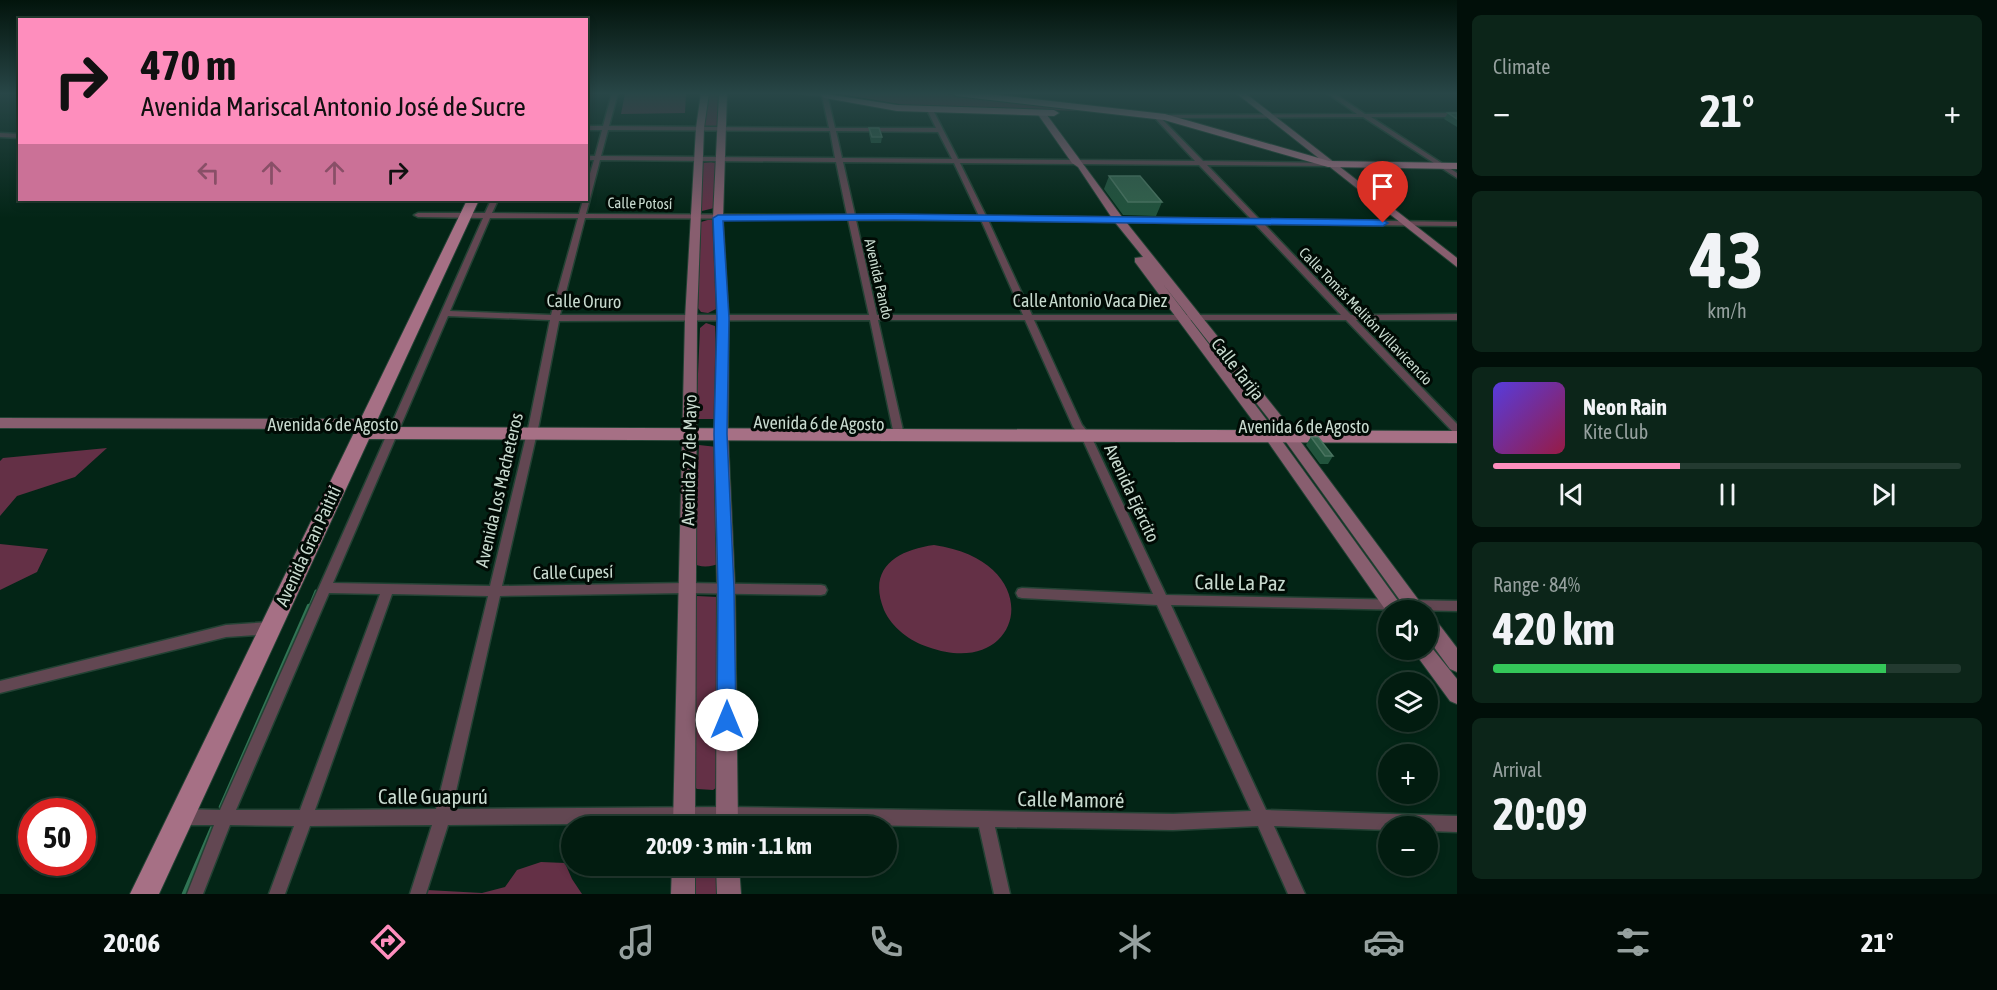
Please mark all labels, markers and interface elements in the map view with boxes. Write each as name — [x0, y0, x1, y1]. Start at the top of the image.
text: 470 m — [141, 41, 236, 89]
icon: right — [42, 42, 120, 120]
text: Climate — [1493, 55, 1550, 78]
text: 21° — [1700, 85, 1754, 137]
text: Avenida Mariscal Antonio José de Sucre — [141, 91, 526, 122]
text: − — [1493, 92, 1510, 130]
text: + — [1944, 92, 1961, 130]
icon: left — [192, 156, 225, 189]
icon: ahead — [255, 156, 288, 189]
icon: ahead — [318, 156, 351, 189]
icon: right — [381, 156, 414, 189]
pin — [1357, 161, 1408, 223]
icon: arrive — [1366, 170, 1399, 203]
street label: Calle Potosí — [608, 194, 673, 212]
text: 43 — [1690, 215, 1764, 305]
street label: Avenida Pando — [861, 237, 897, 321]
street label: Calle Tomás Melitón Villavicencio — [1296, 244, 1436, 388]
street label: Calle Oruro — [546, 290, 622, 312]
street label: Calle Antonio Vaca Diez — [1013, 290, 1168, 311]
text: km/h — [1707, 299, 1747, 322]
street label: Calle Tarija — [1207, 334, 1269, 404]
street label: Avenida 27 de Mayo — [677, 394, 701, 526]
text: Neon Rain — [1583, 394, 1667, 420]
street label: Avenida Los Macheteros — [471, 411, 527, 569]
street label: Avenida 6 de Agosto — [753, 411, 885, 435]
street label: Avenida 6 de Agosto — [267, 414, 399, 435]
street label: Avenida 6 de Agosto — [1238, 416, 1370, 437]
text: Kite Club — [1583, 420, 1648, 443]
street label: Avenida Ejército — [1100, 441, 1164, 545]
icon: previous — [1555, 478, 1588, 511]
icon: pause — [1711, 478, 1744, 511]
icon: next — [1867, 478, 1900, 511]
street label: Avenida Gran Paitití — [271, 483, 345, 609]
street label: Calle Cupesí — [533, 561, 613, 583]
street label: Calle La Paz — [1195, 569, 1286, 595]
text: Range · 84% — [1493, 573, 1580, 596]
map controls — [1378, 600, 1438, 876]
button: sound — [1378, 600, 1438, 660]
text: 420 km — [1493, 603, 1615, 655]
button: layers — [1378, 672, 1438, 732]
position arrow — [695, 688, 759, 752]
button: + — [1378, 744, 1438, 804]
text: Arrival — [1493, 758, 1542, 781]
street label: Calle Guapurú — [378, 784, 488, 808]
street label: Calle Mamoré — [1017, 786, 1125, 812]
text: 20:09 — [1493, 788, 1587, 840]
speed limit sign: 50 — [18, 798, 96, 876]
button: − — [1378, 816, 1438, 876]
text: 20:09 · 3 min · 1.1 km — [646, 833, 812, 859]
icon: directions — [367, 921, 409, 963]
icon: music — [616, 921, 658, 963]
icon: phone — [865, 921, 907, 963]
icon: climate — [1114, 921, 1156, 963]
icon: car — [1363, 921, 1405, 963]
icon: filters — [1612, 921, 1654, 963]
text: 20:06 — [103, 927, 160, 958]
text: 21° — [1861, 927, 1894, 958]

